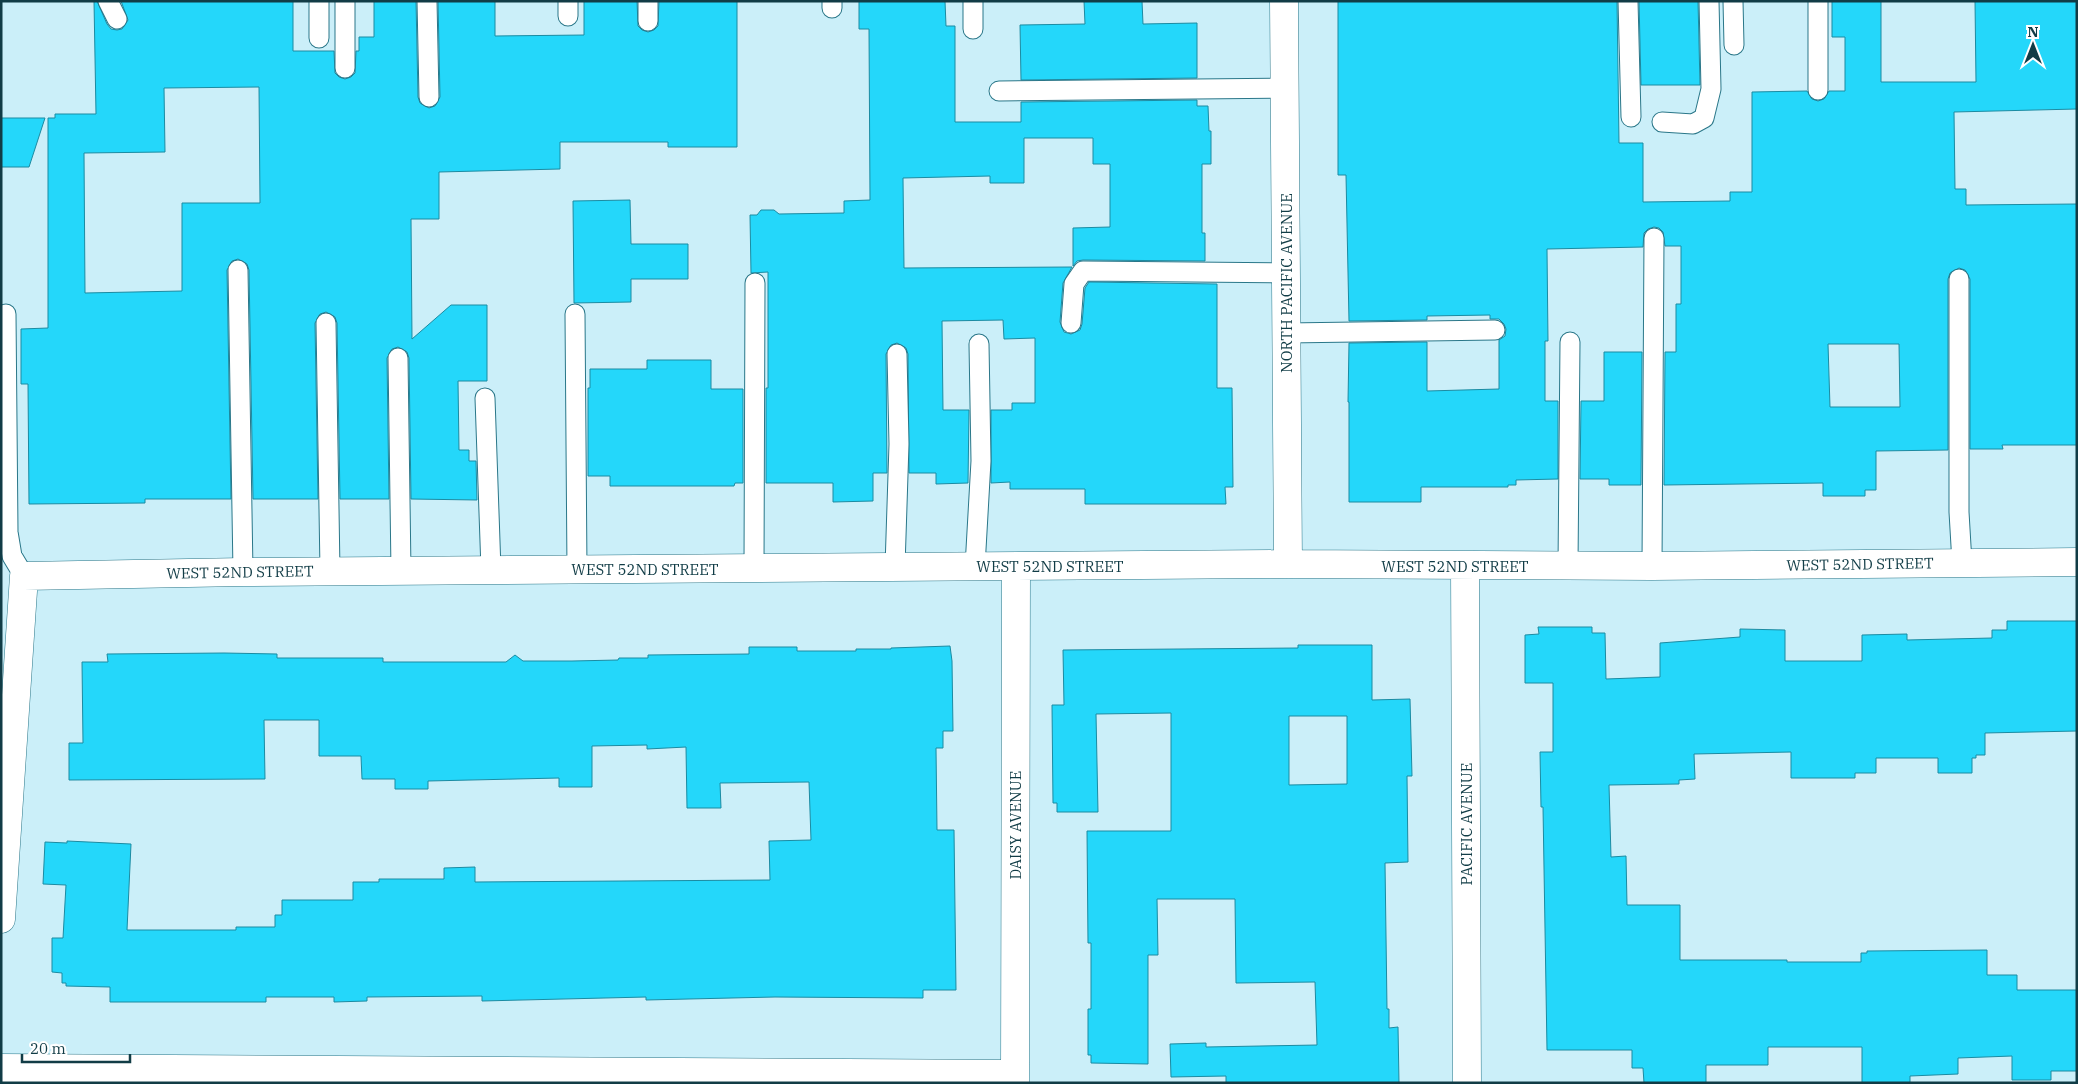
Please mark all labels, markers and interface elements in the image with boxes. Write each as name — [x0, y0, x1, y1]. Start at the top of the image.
north arrow — [2008, 20, 2058, 70]
text: N — [2027, 23, 2039, 41]
street label: NORTH PACIFIC AVENUE — [1277, 193, 1296, 373]
street label: WEST 52ND STREET — [1786, 553, 1934, 575]
street label: WEST 52ND STREET — [976, 557, 1124, 576]
street label: WEST 52ND STREET — [1381, 557, 1529, 576]
street label: WEST 52ND STREET — [571, 560, 719, 579]
street label: WEST 52ND STREET — [166, 561, 314, 583]
street label: PACIFIC AVENUE — [1457, 763, 1476, 885]
street label: DAISY AVENUE — [1006, 771, 1025, 879]
scale bar — [22, 1032, 130, 1064]
text: 20 m — [30, 1039, 66, 1058]

